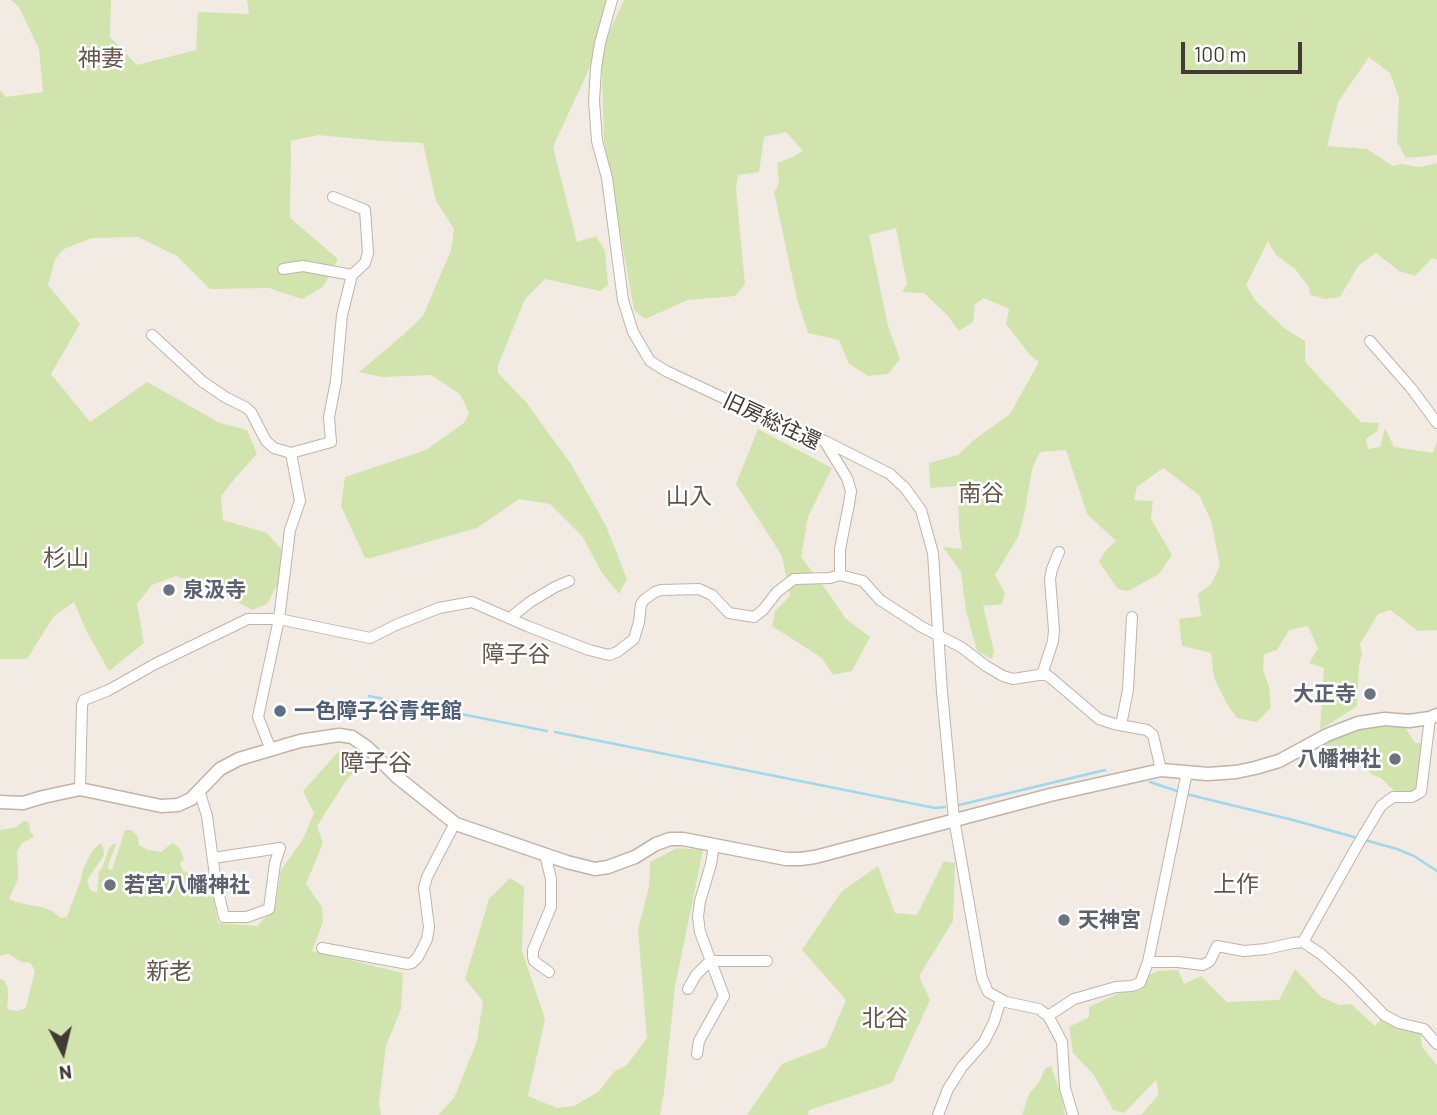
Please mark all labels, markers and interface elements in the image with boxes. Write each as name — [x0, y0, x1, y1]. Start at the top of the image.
scale bar — [1185, 28, 1306, 72]
text: 100 m — [1194, 41, 1247, 66]
district label: 神妻 — [78, 44, 124, 72]
street label: 旧房総往還 — [719, 387, 825, 455]
district label: 南谷 — [958, 479, 1004, 507]
district label: 山入 — [666, 482, 712, 510]
district label: 杉山 — [43, 544, 89, 572]
place label: 泉汲寺 — [183, 577, 246, 603]
marker: 泉汲寺 — [161, 582, 177, 598]
district label: 障子谷 — [482, 640, 550, 668]
place label: 大正寺 — [1293, 681, 1356, 707]
marker: 大正寺 — [1362, 686, 1378, 702]
place label: 一色障子谷青年館 — [294, 698, 462, 724]
marker: 一色障子谷青年館 — [272, 703, 288, 719]
place label: 八幡神社 — [1297, 746, 1381, 772]
district label: 障子谷 — [340, 749, 412, 777]
marker: 八幡神社 — [1387, 751, 1403, 767]
district label: 上作 — [1213, 870, 1259, 898]
place label: 若宮八幡神社 — [124, 872, 250, 898]
marker: 若宮八幡神社 — [102, 877, 118, 893]
place label: 天神宮 — [1078, 907, 1141, 933]
marker: 天神宮 — [1056, 912, 1072, 928]
district label: 新老 — [146, 957, 192, 985]
district label: 北谷 — [862, 1004, 908, 1032]
north arrow — [28, 1017, 98, 1087]
text: N — [58, 1061, 73, 1086]

